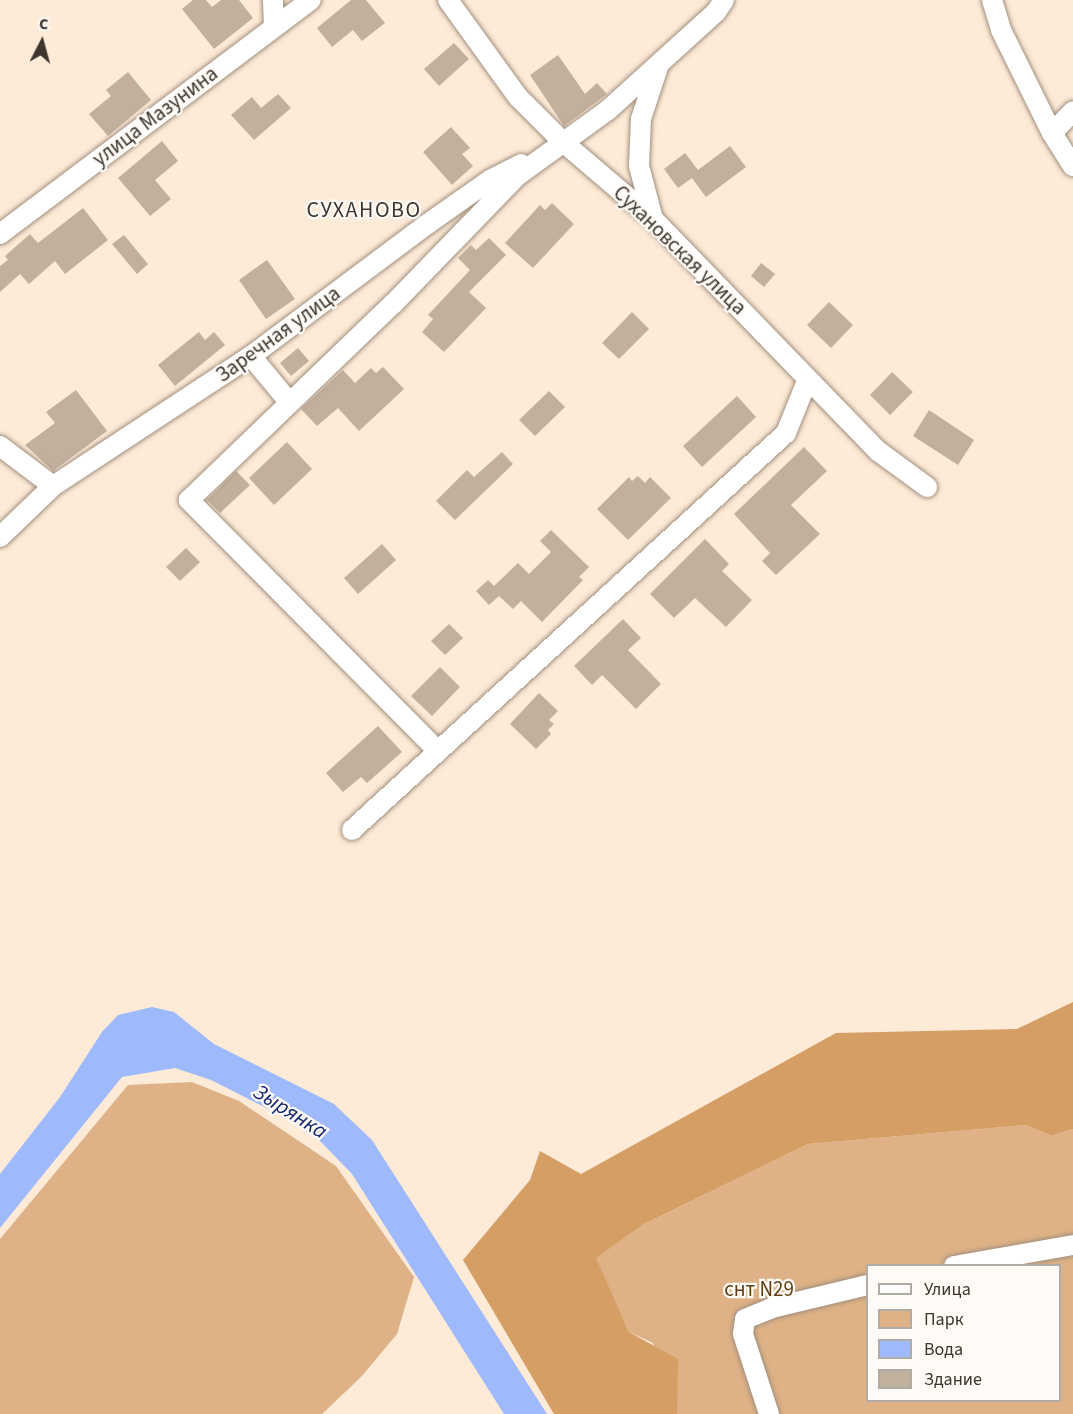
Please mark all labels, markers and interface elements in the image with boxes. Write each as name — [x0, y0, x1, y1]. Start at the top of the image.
north arrow — [12, 12, 72, 72]
text: С — [38, 13, 50, 36]
street label: улица Мазунина — [87, 61, 223, 171]
street label: Сухановская улица — [608, 180, 752, 320]
district label: СУХАНОВО — [306, 198, 422, 224]
street label: Заречная улица — [211, 280, 345, 388]
water label: Зырянка — [248, 1079, 332, 1145]
legend — [866, 1264, 1061, 1402]
park label: снт N29 — [724, 1276, 794, 1302]
text: Улица — [924, 1277, 971, 1302]
text: Парк — [924, 1307, 964, 1332]
text: Вода — [924, 1337, 963, 1362]
text: Здание — [924, 1367, 982, 1392]

